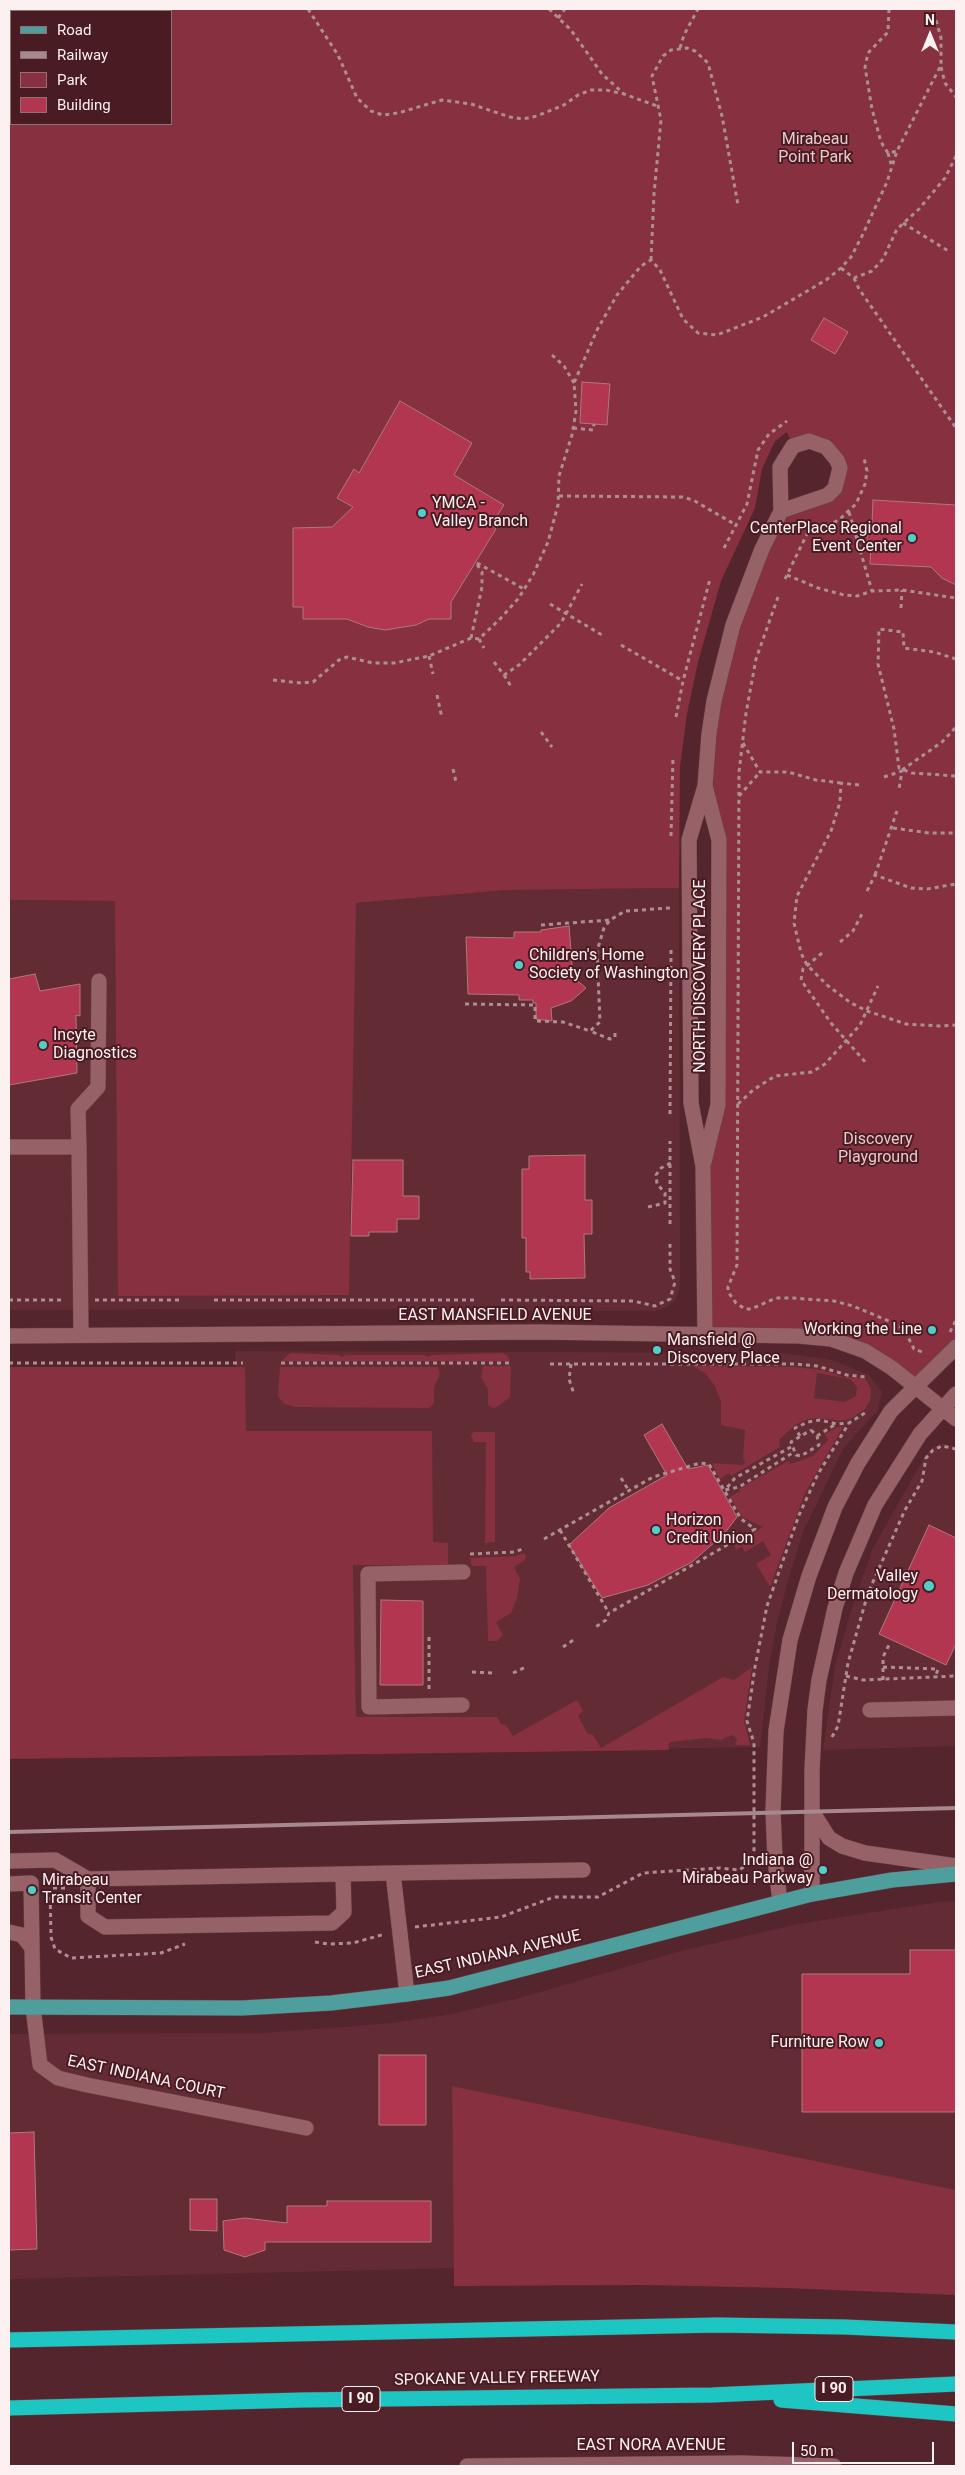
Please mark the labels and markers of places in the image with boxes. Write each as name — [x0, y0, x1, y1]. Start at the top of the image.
place label: YMCA - Valley Branch — [432, 494, 528, 532]
marker: YMCA - Valley Branch — [416, 507, 428, 519]
place label: CenterPlace Regional Event Center — [750, 519, 902, 557]
marker: CenterPlace Regional Event Center — [906, 532, 918, 544]
place label: Children's Home Society of Washington — [529, 946, 688, 984]
marker: Children's Home Society of Washington — [513, 959, 525, 971]
place label: Incyte Diagnostics — [53, 1026, 137, 1064]
marker: Incyte Diagnostics — [37, 1039, 49, 1051]
place label: Working the Line — [803, 1320, 922, 1340]
marker: Working the Line — [926, 1324, 938, 1336]
place label: Mansfield @ Discovery Place — [667, 1331, 780, 1369]
marker: Mansfield @ Discovery Place — [651, 1344, 663, 1356]
place label: Horizon Credit Union — [666, 1511, 753, 1549]
marker: Horizon Credit Union — [650, 1524, 662, 1536]
place label: Valley Dermatology — [827, 1567, 918, 1605]
marker: Valley Dermatology — [922, 1579, 936, 1593]
place label: Indiana @ Mirabeau Parkway — [682, 1851, 813, 1889]
marker: Indiana @ Mirabeau Parkway — [817, 1864, 829, 1876]
place label: Mirabeau Transit Center — [42, 1871, 142, 1909]
marker: Mirabeau Transit Center — [26, 1884, 38, 1896]
place label: Furniture Row — [771, 2033, 869, 2053]
marker: Furniture Row — [873, 2037, 885, 2049]

